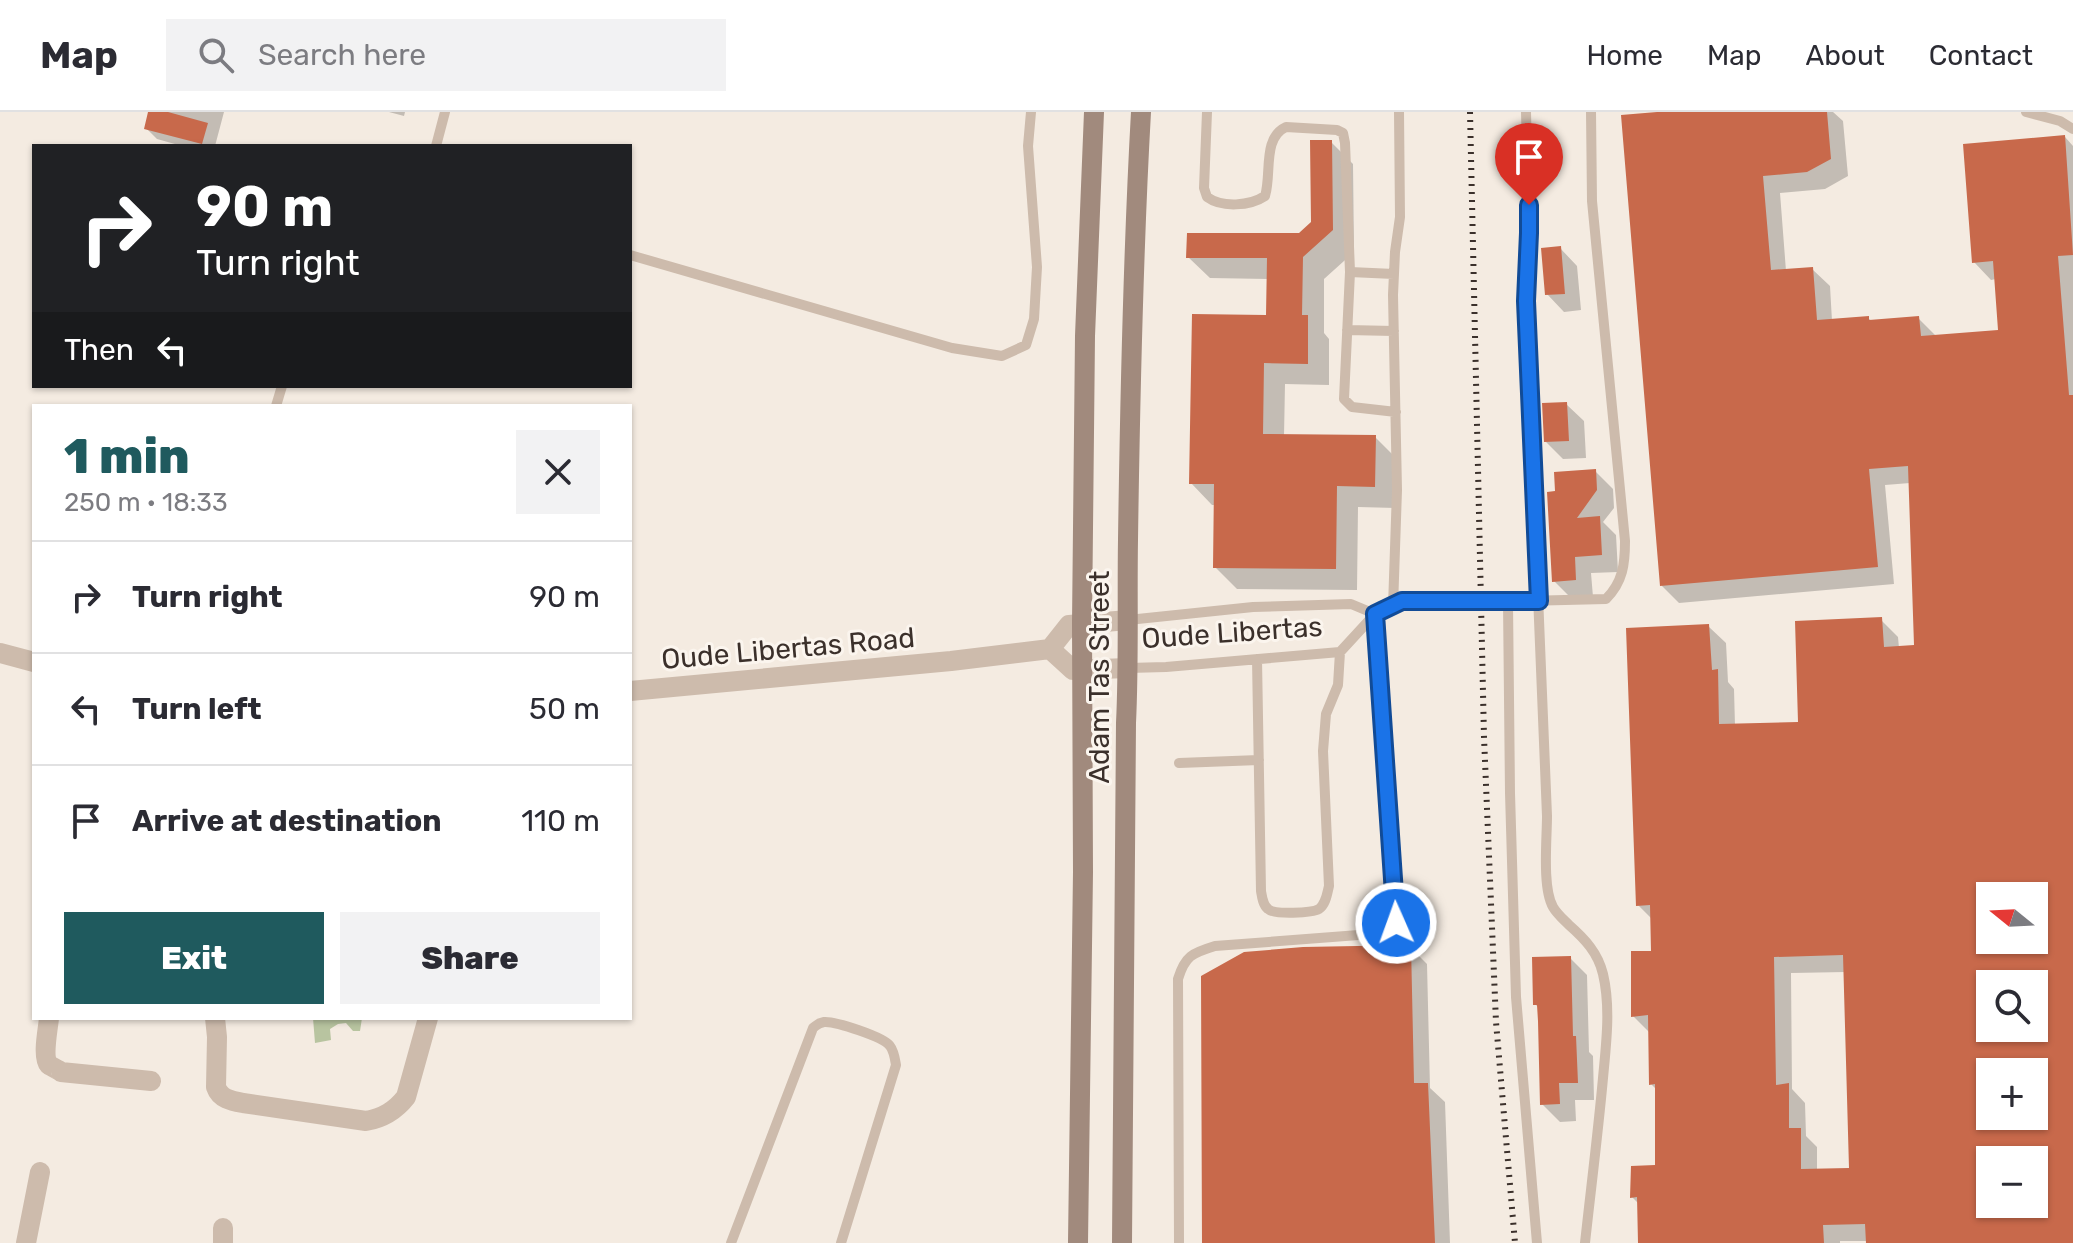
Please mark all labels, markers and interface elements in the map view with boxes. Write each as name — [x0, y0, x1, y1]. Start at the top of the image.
search box — [166, 19, 726, 91]
text: Map — [40, 32, 118, 78]
icon: search — [194, 33, 238, 77]
text: Search here — [258, 37, 426, 73]
text: Home — [1586, 39, 1663, 72]
text: Map — [1707, 39, 1761, 72]
text: About — [1805, 39, 1885, 72]
text: Contact — [1929, 39, 2033, 72]
pin — [1495, 123, 1563, 205]
icon: arrive — [1507, 135, 1551, 179]
text: 90 m — [196, 174, 333, 240]
icon: right — [64, 176, 168, 280]
text: Turn right — [196, 241, 360, 284]
icon: left — [150, 328, 194, 372]
text: Then — [64, 332, 134, 368]
text: 1 min — [64, 428, 190, 485]
button: close — [516, 430, 600, 514]
text: 250 m · 18:33 — [64, 487, 228, 518]
street label: Adam Tas Street — [1083, 570, 1116, 783]
icon: right — [64, 575, 108, 619]
text: Turn right — [132, 579, 283, 615]
text: 90 m — [529, 579, 600, 615]
street label: Oude Libertas — [1140, 610, 1324, 655]
street label: Oude Libertas Road — [660, 621, 916, 676]
icon: left — [64, 687, 108, 731]
text: Turn left — [132, 691, 262, 727]
text: 50 m — [529, 691, 600, 727]
icon: arrive — [64, 799, 108, 843]
text: Arrive at destination — [132, 803, 442, 839]
text: 110 m — [521, 803, 600, 839]
position arrow — [1354, 881, 1438, 965]
north arrow — [1976, 882, 2048, 954]
map controls — [1976, 882, 2048, 1218]
button: Exit — [64, 912, 324, 1004]
button: Share — [340, 912, 600, 1004]
button: search — [1976, 970, 2048, 1042]
button: + — [1976, 1058, 2048, 1130]
button: − — [1976, 1146, 2048, 1218]

